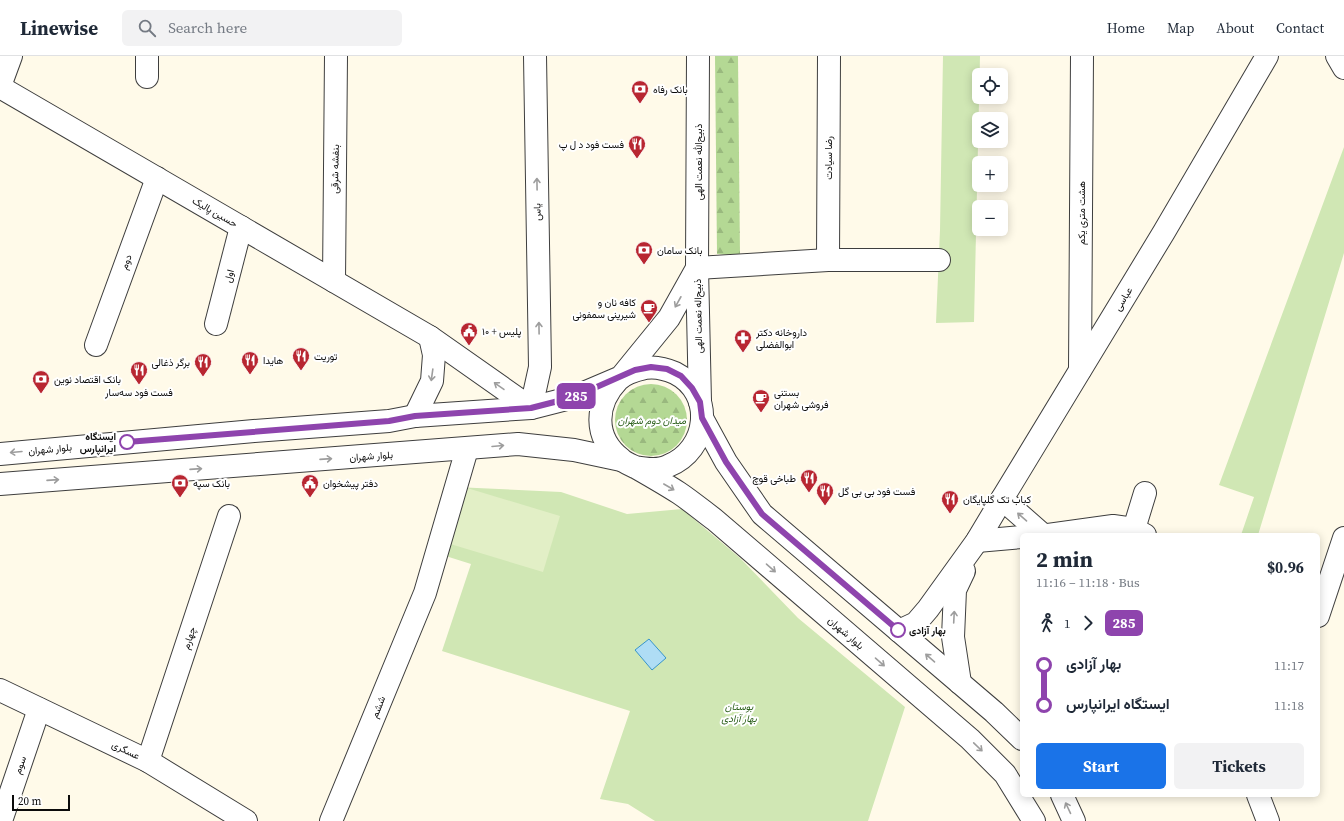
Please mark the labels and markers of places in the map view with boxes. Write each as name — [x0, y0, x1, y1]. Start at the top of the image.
bank icon: بانک رفاه — [630, 79, 650, 104]
place label: بانک رفاه — [653, 83, 688, 96]
restaurant icon: فست فود د ل پ — [627, 134, 647, 159]
place label: فست فود د ل پ — [559, 138, 624, 152]
bank icon: بانک سامان — [634, 240, 654, 265]
place label: بانک سامان — [657, 244, 702, 257]
place label: کافه نان و شیرینی سمفونی — [573, 296, 637, 321]
cafe icon: کافه نان و شیرینی سمفونی — [639, 298, 659, 323]
public building icon: پلیس + ۱۰ — [459, 321, 479, 346]
place label: پلیس + ۱۰ — [482, 325, 521, 339]
place label: داروخانه دکتر ابوالفضلی — [755, 326, 807, 351]
pharmacy icon: داروخانه دکتر ابوالفضلی — [733, 328, 753, 353]
restaurant icon: توریت — [291, 346, 311, 371]
restaurant icon: هایدا — [240, 350, 260, 375]
place label: توریت — [314, 350, 337, 363]
restaurant icon: برگر ذغالی — [193, 352, 213, 377]
place label: هایدا — [263, 354, 283, 367]
place label: برگر ذغالی — [151, 356, 190, 369]
restaurant icon: فست فود سه‌سار — [129, 360, 149, 385]
bank icon: بانک اقتصاد نوین — [31, 369, 51, 394]
place label: بانک اقتصاد نوین — [54, 373, 121, 386]
place label: فست فود سه‌سار — [104, 386, 173, 399]
place label: بستنی فروشی شهران — [774, 386, 829, 411]
cafe icon: بستنی فروشی شهران — [751, 388, 771, 413]
place label: ایستگاه ایرانپارس — [80, 430, 116, 456]
marker: ایستگاه ایرانپارس — [119, 434, 135, 450]
restaurant icon: طباخی قوچ — [799, 468, 819, 493]
place label: طباخی قوچ — [752, 472, 796, 485]
bank icon: بانک سپه — [170, 473, 190, 498]
public building icon: دفتر پیشخوان — [300, 473, 320, 498]
place label: بانک سپه — [193, 477, 230, 491]
place label: دفتر پیشخوان — [323, 477, 378, 491]
restaurant icon: فست فود بی بی گل — [815, 481, 835, 506]
place label: فست فود بی بی گل — [838, 485, 916, 498]
restaurant icon: کباب تک گلپایگان — [940, 489, 960, 514]
place label: کباب تک گلپایگان — [963, 493, 1032, 507]
marker: بهار آزادی — [890, 622, 906, 638]
place label: بهار آزادی — [909, 624, 946, 637]

